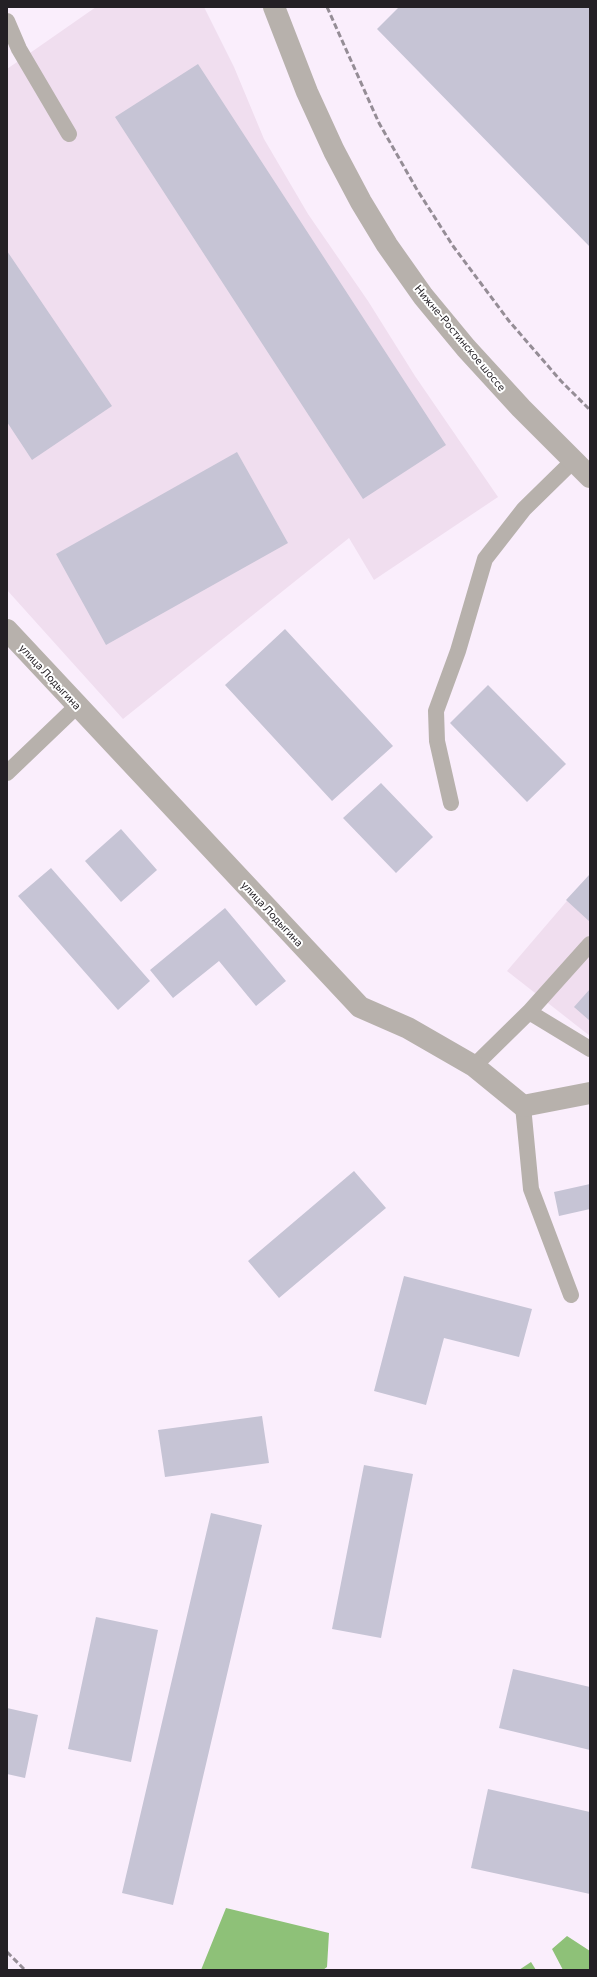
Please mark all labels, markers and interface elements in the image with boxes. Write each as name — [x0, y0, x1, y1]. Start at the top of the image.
street label: Нижне-Ростинское шоссе — [412, 282, 508, 394]
street label: улица Лодыгина — [16, 642, 84, 712]
street label: улица Лодыгина — [238, 879, 306, 949]

